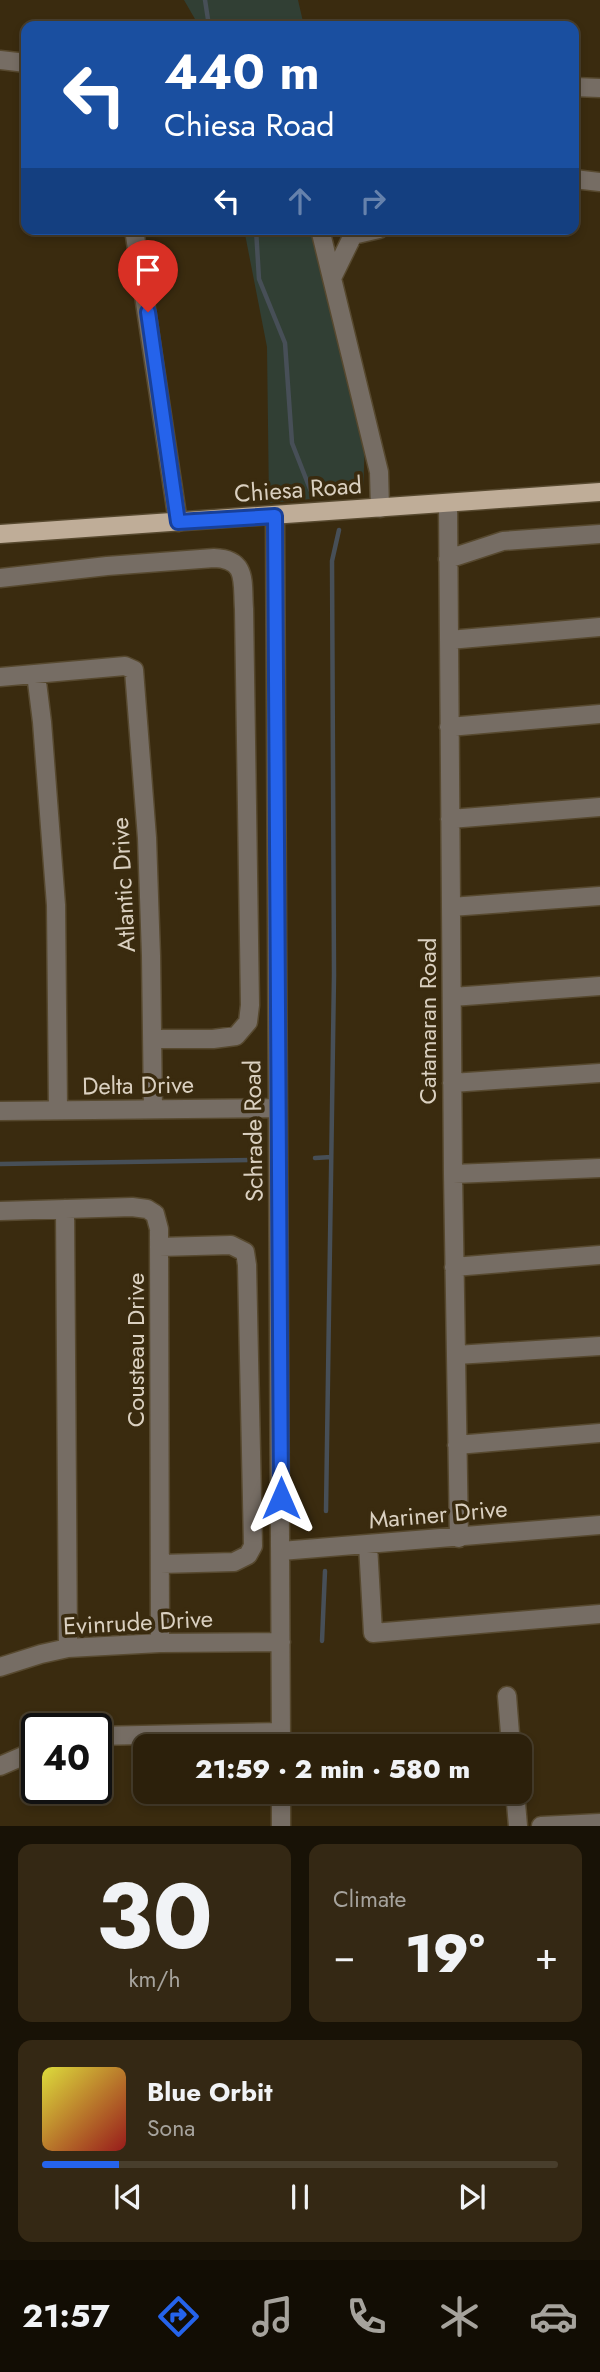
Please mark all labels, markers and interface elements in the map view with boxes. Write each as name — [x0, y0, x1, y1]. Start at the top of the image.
text: 440 m — [164, 37, 320, 107]
icon: left — [49, 49, 140, 140]
text: Chiesa Road — [164, 102, 334, 148]
icon: left — [208, 182, 246, 220]
icon: ahead — [281, 182, 319, 220]
icon: right — [354, 182, 392, 220]
pin — [118, 240, 178, 312]
icon: arrive — [129, 251, 167, 289]
street label: Chiesa Road — [233, 467, 363, 511]
street label: Atlantic Drive — [102, 817, 144, 953]
street label: Catamaran Road — [410, 938, 445, 1104]
street label: Schrade Road — [234, 1060, 272, 1202]
street label: Delta Drive — [82, 1067, 194, 1103]
street label: Cousteau Drive — [118, 1273, 153, 1427]
position arrow — [244, 1461, 318, 1535]
street label: Mariner Drive — [367, 1491, 509, 1537]
street label: Evinrude Drive — [62, 1601, 214, 1643]
speed limit sign: 40 — [21, 1713, 112, 1804]
text: 21:59 · 2 min · 580 m — [195, 1750, 470, 1788]
text: 30 — [96, 1851, 213, 1982]
text: Climate — [333, 1882, 406, 1916]
text: 19° — [405, 1916, 485, 1992]
text: − — [333, 1928, 355, 1983]
text: + — [535, 1928, 558, 1983]
text: km/h — [129, 1962, 180, 1996]
text: Blue Orbit — [147, 2073, 272, 2111]
text: Sona — [147, 2111, 195, 2145]
icon: previous — [109, 2178, 147, 2216]
icon: pause — [281, 2178, 319, 2216]
icon: next — [453, 2178, 491, 2216]
icon: directions — [154, 2292, 203, 2341]
icon: music — [248, 2292, 297, 2341]
icon: phone — [342, 2292, 391, 2341]
icon: climate — [435, 2292, 484, 2341]
icon: car — [529, 2292, 578, 2341]
text: 21:57 — [22, 2293, 110, 2339]

